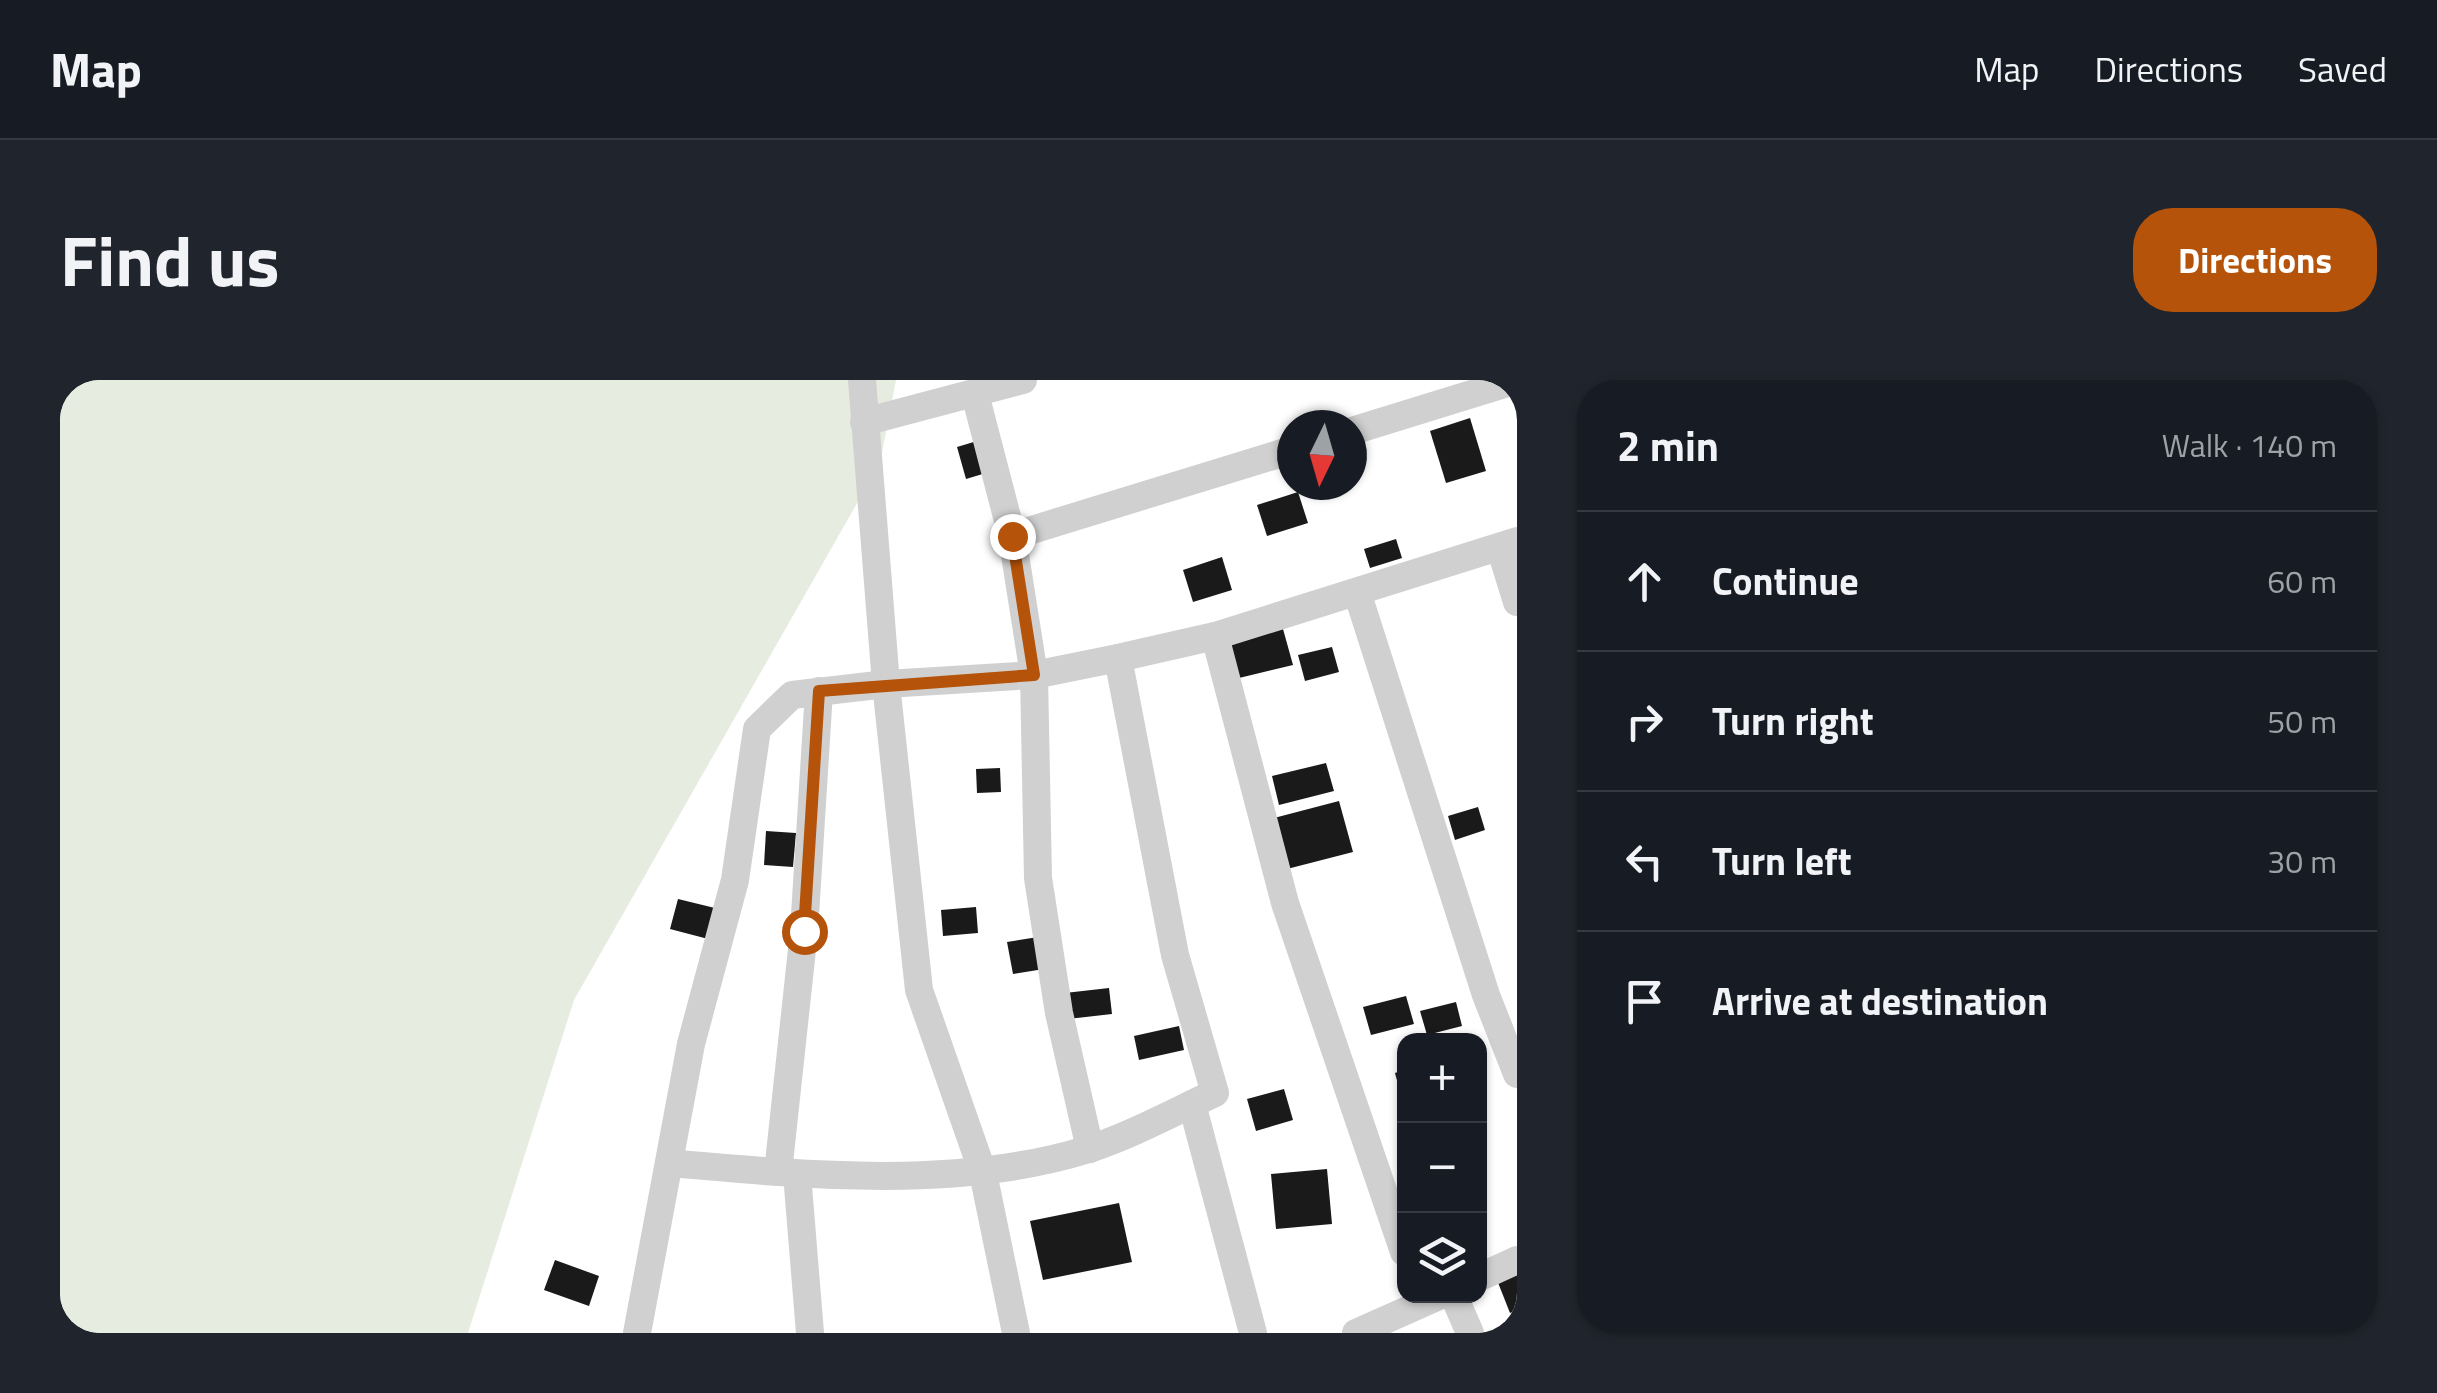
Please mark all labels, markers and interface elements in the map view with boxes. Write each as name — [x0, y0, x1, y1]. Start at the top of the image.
text: Map — [50, 33, 142, 106]
text: Map — [1974, 42, 2040, 96]
text: Directions — [2095, 42, 2243, 96]
text: Saved — [2298, 42, 2387, 96]
text: Find us — [60, 207, 280, 313]
button: Directions — [2133, 208, 2377, 312]
north arrow — [1277, 410, 1367, 500]
text: 2 min — [1617, 413, 1719, 477]
text: Walk · 140 m — [2162, 421, 2337, 469]
route end — [990, 514, 1036, 560]
text: Continue — [1712, 552, 1859, 610]
icon: ahead — [1617, 554, 1672, 609]
text: 60 m — [2267, 557, 2337, 605]
text: Turn right — [1712, 692, 1874, 750]
icon: right — [1617, 694, 1672, 749]
text: 50 m — [2267, 697, 2337, 745]
text: Turn left — [1712, 832, 1852, 890]
icon: left — [1617, 834, 1672, 889]
text: 30 m — [2267, 837, 2337, 885]
route start — [782, 909, 828, 955]
text: Arrive at destination — [1712, 972, 2048, 1030]
icon: arrive — [1617, 974, 1672, 1029]
map controls — [1397, 1033, 1487, 1303]
button: + — [1397, 1033, 1487, 1123]
button: − — [1397, 1123, 1487, 1213]
button: layers — [1397, 1213, 1487, 1303]

